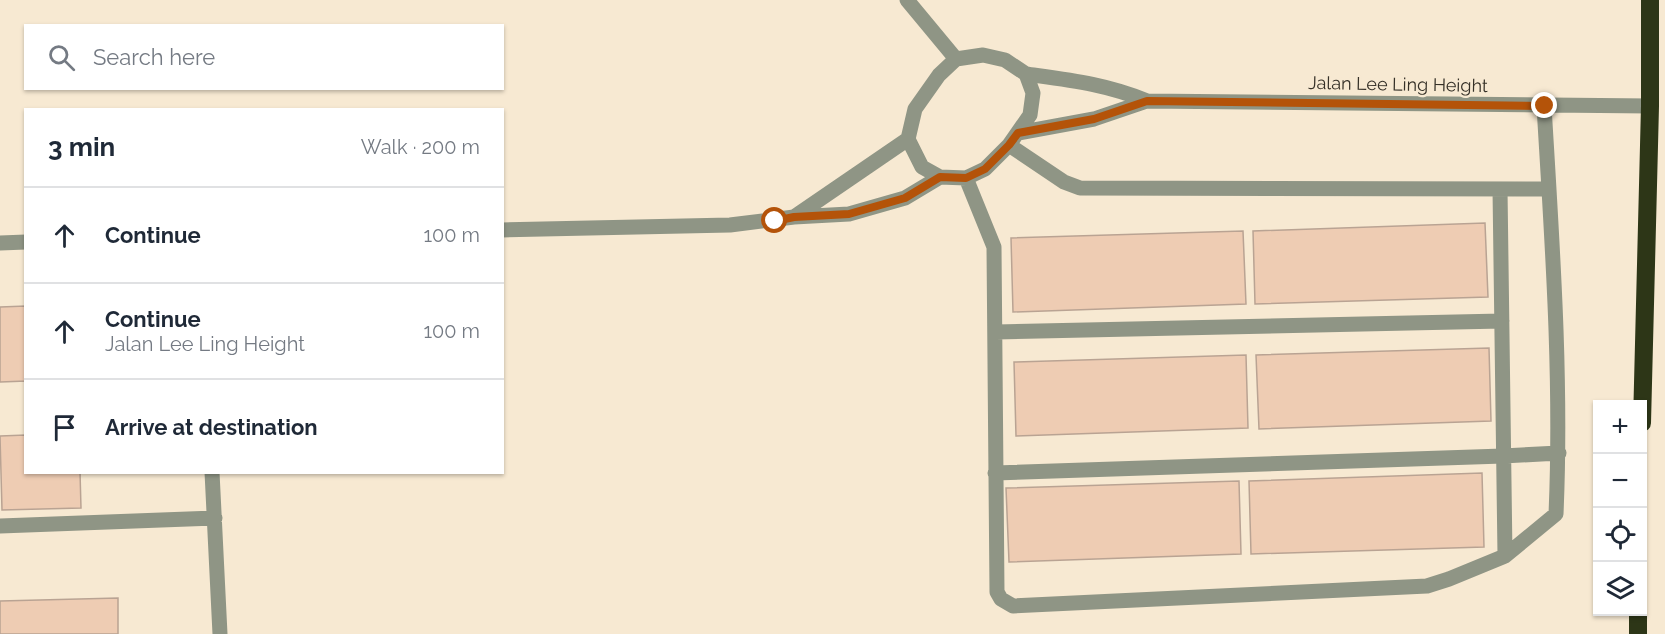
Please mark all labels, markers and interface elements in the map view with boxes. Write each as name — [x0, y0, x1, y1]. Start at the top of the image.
search box — [24, 24, 504, 90]
icon: search — [45, 41, 78, 74]
text: Search here — [93, 44, 215, 70]
street label: Jalan Lee Ling Height — [1308, 72, 1488, 96]
route end — [1531, 92, 1557, 118]
text: 3 min — [48, 132, 115, 162]
text: Walk · 200 m — [361, 135, 480, 159]
route start — [761, 207, 787, 233]
icon: ahead — [48, 219, 81, 252]
text: Continue — [105, 222, 201, 248]
text: 100 m — [423, 223, 480, 247]
text: Continue — [105, 306, 201, 332]
icon: ahead — [48, 315, 81, 348]
text: 100 m — [423, 319, 480, 343]
text: Jalan Lee Ling Height — [105, 332, 305, 356]
map controls — [1593, 400, 1647, 616]
button: + — [1593, 400, 1647, 454]
icon: arrive — [48, 411, 81, 444]
text: Arrive at destination — [105, 414, 318, 440]
button: − — [1593, 454, 1647, 508]
button: locate — [1593, 508, 1647, 562]
button: layers — [1593, 562, 1647, 616]

